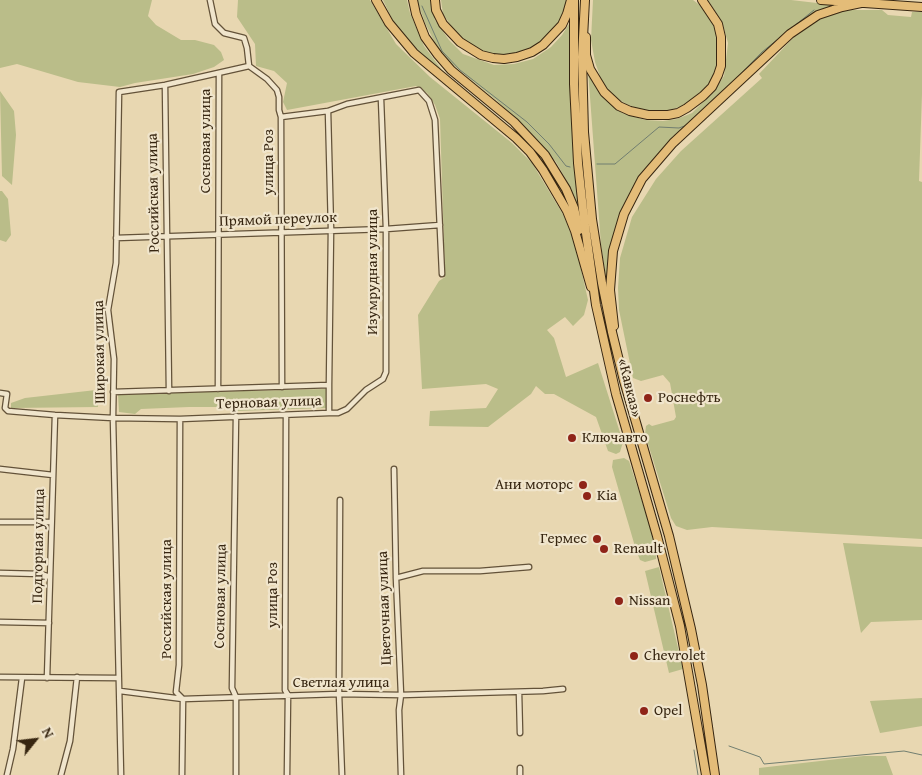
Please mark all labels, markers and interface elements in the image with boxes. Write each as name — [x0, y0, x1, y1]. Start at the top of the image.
street label: Сосновая улица — [197, 89, 215, 193]
street label: улица Роз — [260, 129, 278, 195]
street label: Российская улица — [144, 133, 164, 253]
street label: Прямой переулок — [219, 209, 337, 231]
street label: Изумрудная улица — [364, 209, 382, 335]
street label: Широкая улица — [90, 300, 110, 404]
street label: «Кавказ» — [613, 357, 645, 419]
place label: Роснефть — [658, 389, 720, 407]
street label: Терновая улица — [216, 392, 322, 414]
marker: Роснефть — [642, 392, 654, 404]
place label: Ключавто — [582, 429, 648, 447]
marker: Ключавто — [566, 432, 578, 444]
place label: Ани моторс — [495, 476, 573, 494]
marker: Ани моторс — [577, 479, 589, 491]
place label: Kia — [597, 487, 617, 505]
street label: Подгорная улица — [29, 488, 49, 604]
marker: Kia — [581, 490, 593, 502]
place label: Гермес — [540, 530, 587, 548]
marker: Гермес — [591, 533, 603, 545]
street label: Российская улица — [158, 539, 176, 659]
place label: Renault — [614, 540, 663, 558]
marker: Renault — [598, 543, 610, 555]
street label: Сосновая улица — [211, 544, 231, 648]
street label: Цветочная улица — [374, 551, 396, 665]
street label: улица Роз — [264, 562, 282, 628]
place label: Nissan — [629, 592, 670, 610]
marker: Nissan — [613, 595, 625, 607]
place label: Chevrolet — [644, 647, 705, 665]
marker: Chevrolet — [628, 650, 640, 662]
street label: Светлая улица — [293, 674, 389, 692]
place label: Opel — [654, 702, 682, 720]
marker: Opel — [638, 705, 650, 717]
north arrow — [10, 715, 60, 765]
text: N — [37, 724, 59, 742]

